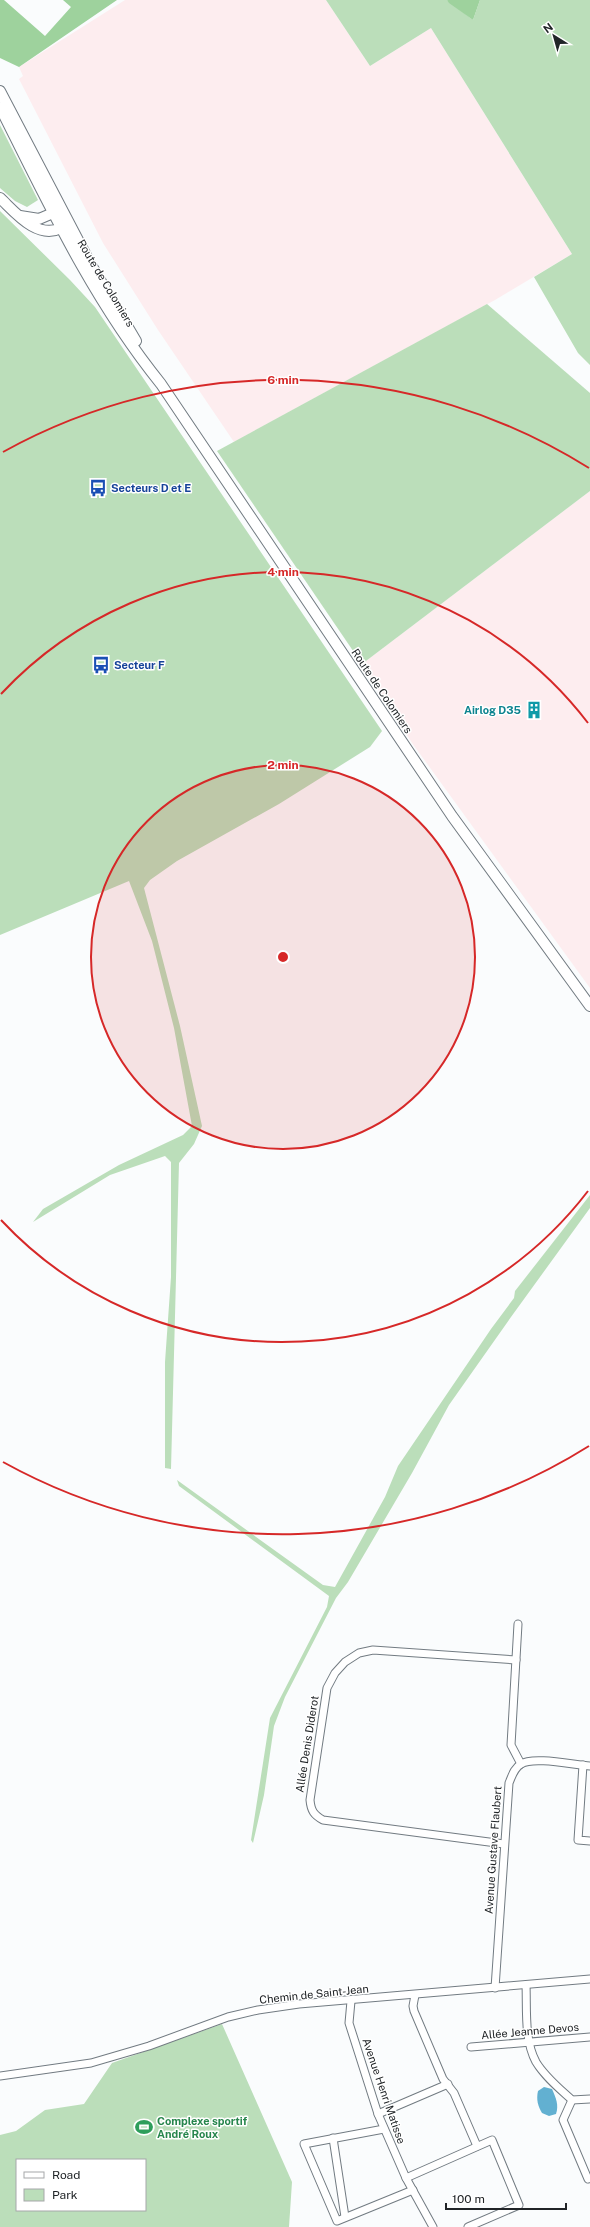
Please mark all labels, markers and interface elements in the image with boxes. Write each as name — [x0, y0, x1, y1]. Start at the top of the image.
north arrow — [534, 16, 574, 56]
text: N — [541, 21, 555, 35]
street label: Route de Colomiers — [75, 237, 137, 329]
text: 6 min — [267, 373, 299, 387]
bus stop icon: Secteurs D et E — [88, 478, 108, 498]
place label: Secteurs D et E — [111, 482, 191, 494]
text: 4 min — [267, 565, 299, 579]
street label: Route de Colomiers — [349, 646, 415, 736]
bus stop icon: Secteur F — [91, 655, 111, 675]
place label: Secteur F — [114, 659, 165, 671]
building icon: Airlog D35 — [524, 700, 544, 720]
place label: Airlog D35 — [464, 704, 521, 716]
text: 2 min — [267, 758, 299, 772]
centre of rings — [276, 950, 290, 964]
street label: Allée Denis Diderot — [293, 1695, 321, 1793]
street label: Avenue Gustave Flaubert — [483, 1786, 503, 1914]
street label: Chemin de Saint-Jean — [259, 1982, 369, 2006]
street label: Allée Jeanne Devos — [481, 2021, 580, 2041]
street label: Avenue Henri Matisse — [360, 2037, 408, 2145]
place label: Complexe sportif André Roux — [157, 2115, 248, 2140]
sports icon: Complexe sportif André Roux — [134, 2117, 154, 2137]
legend — [16, 2159, 146, 2211]
text: Road — [52, 2168, 80, 2182]
scale bar — [446, 2185, 566, 2211]
text: Park — [52, 2188, 78, 2202]
text: 100 m — [452, 2192, 485, 2206]

